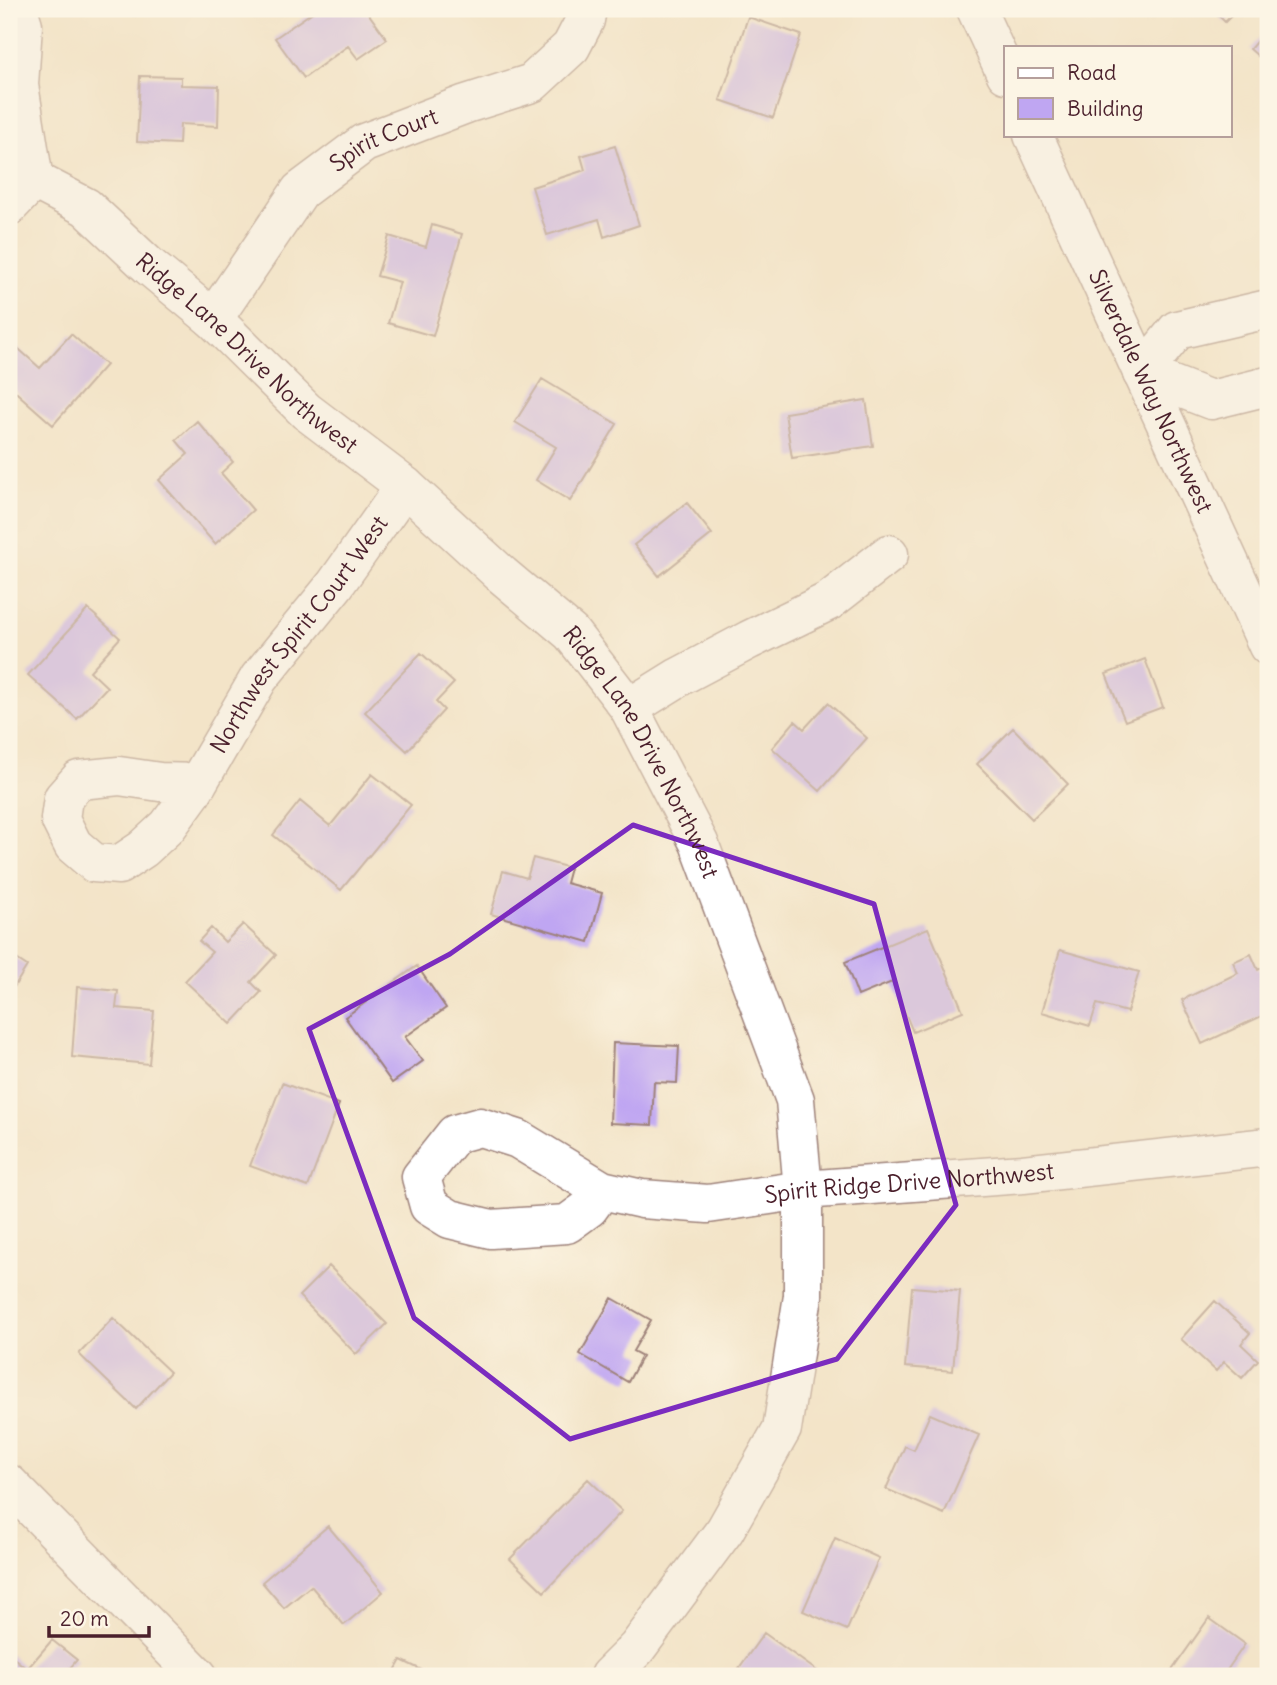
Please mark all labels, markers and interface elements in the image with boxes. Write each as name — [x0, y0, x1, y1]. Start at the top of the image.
legend — [1004, 46, 1232, 136]
text: Road — [1067, 59, 1116, 86]
text: Building — [1067, 95, 1143, 122]
street label: Spirit Court — [323, 101, 442, 178]
street label: Ridge Lane Drive Northwest — [130, 246, 364, 459]
street label: Silverdale Way Northwest — [1083, 265, 1220, 518]
street label: Northwest Spirit Court West — [203, 509, 394, 758]
street label: Ridge Lane Drive Northwest — [557, 620, 726, 882]
street label: Spirit Ridge Drive Northwest — [762, 1156, 1056, 1210]
scale bar — [49, 1594, 149, 1638]
text: 20 m — [60, 1605, 109, 1632]

